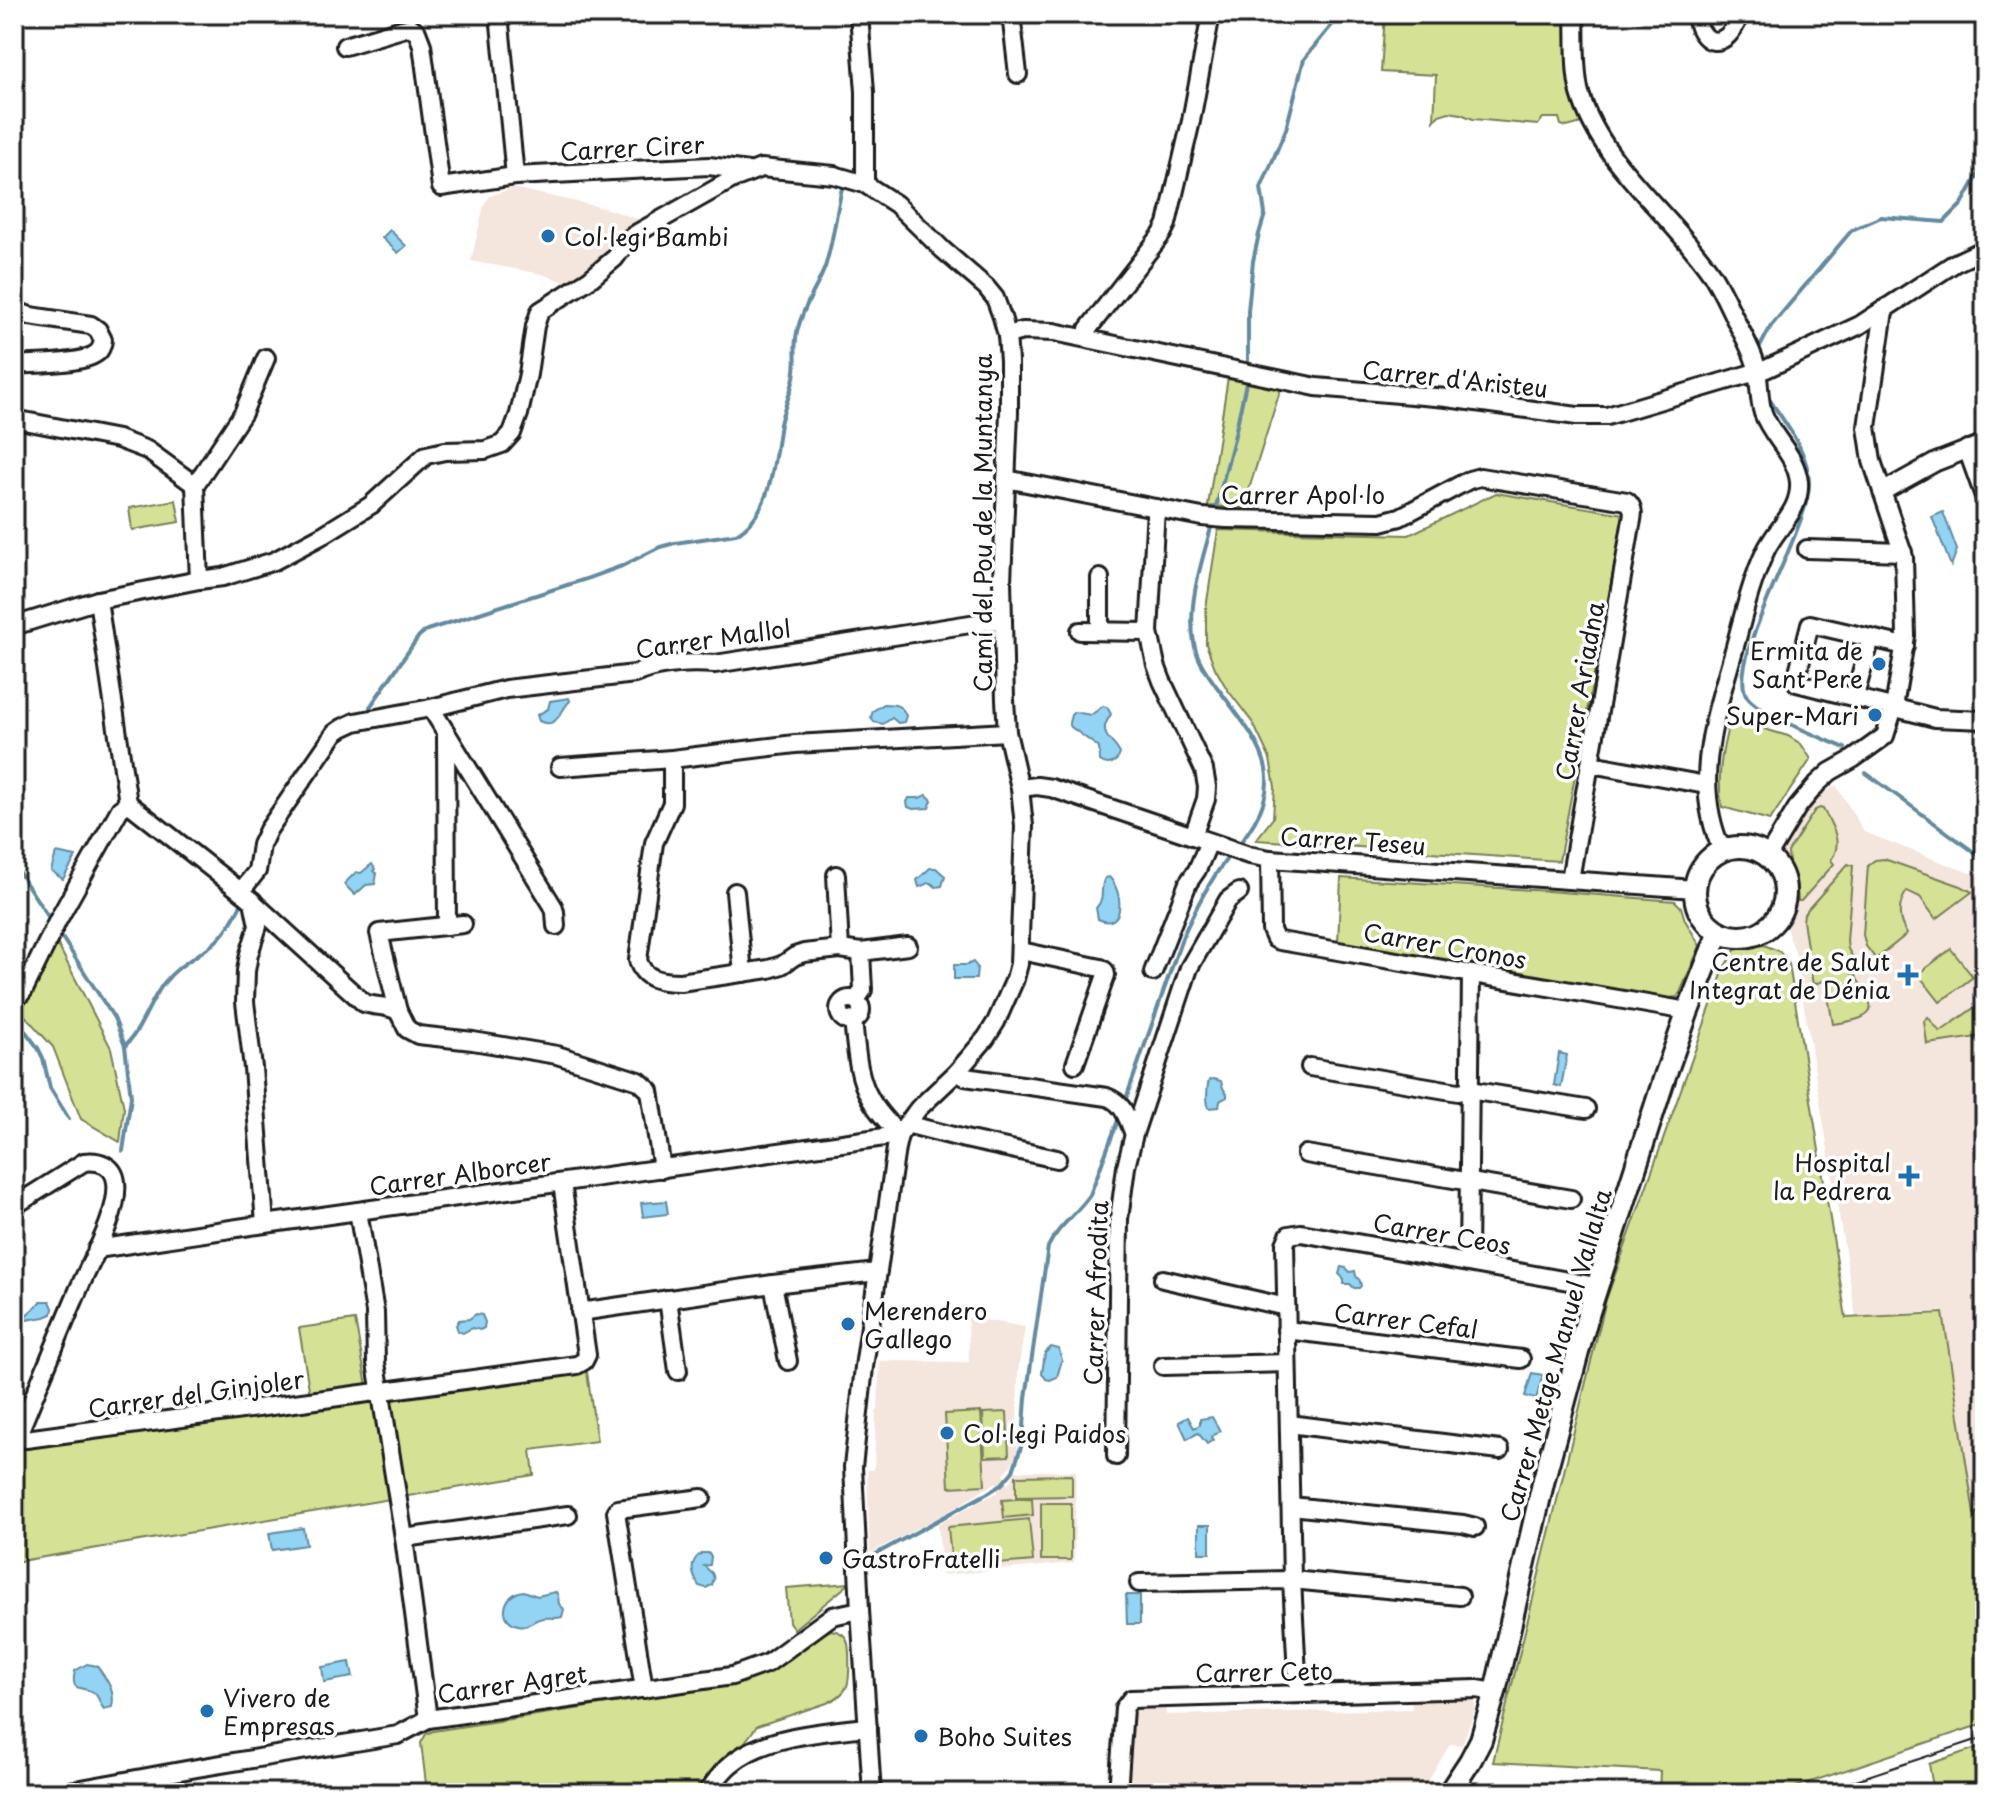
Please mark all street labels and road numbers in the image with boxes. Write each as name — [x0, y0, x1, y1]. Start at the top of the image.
street label: Carrer Cirer — [559, 125, 705, 169]
street label: Carrer d'Aristeu — [1360, 350, 1550, 406]
street label: Camí del Pou de la Muntanya — [964, 354, 1000, 692]
street label: Carrer Apol·lo — [1221, 476, 1385, 512]
street label: Carrer Ariadna — [1546, 599, 1612, 783]
street label: Carrer Mallol — [633, 609, 793, 667]
street label: Carrer Teseu — [1279, 817, 1427, 863]
street label: Carrer Cronos — [1361, 913, 1529, 977]
street label: Carrer Alborcer — [367, 1142, 554, 1204]
street label: Carrer Metge Manuel Vallalta — [1490, 1184, 1620, 1526]
street label: Carrer Afrodita — [1074, 1200, 1116, 1386]
street label: Carrer Ceos — [1370, 1203, 1514, 1263]
street label: Carrer Cefal — [1332, 1293, 1480, 1347]
street label: Carrer del Ginjoler — [86, 1360, 307, 1426]
street label: Carrer Ceto — [1195, 1652, 1333, 1690]
street label: Carrer Agret — [435, 1655, 589, 1711]

